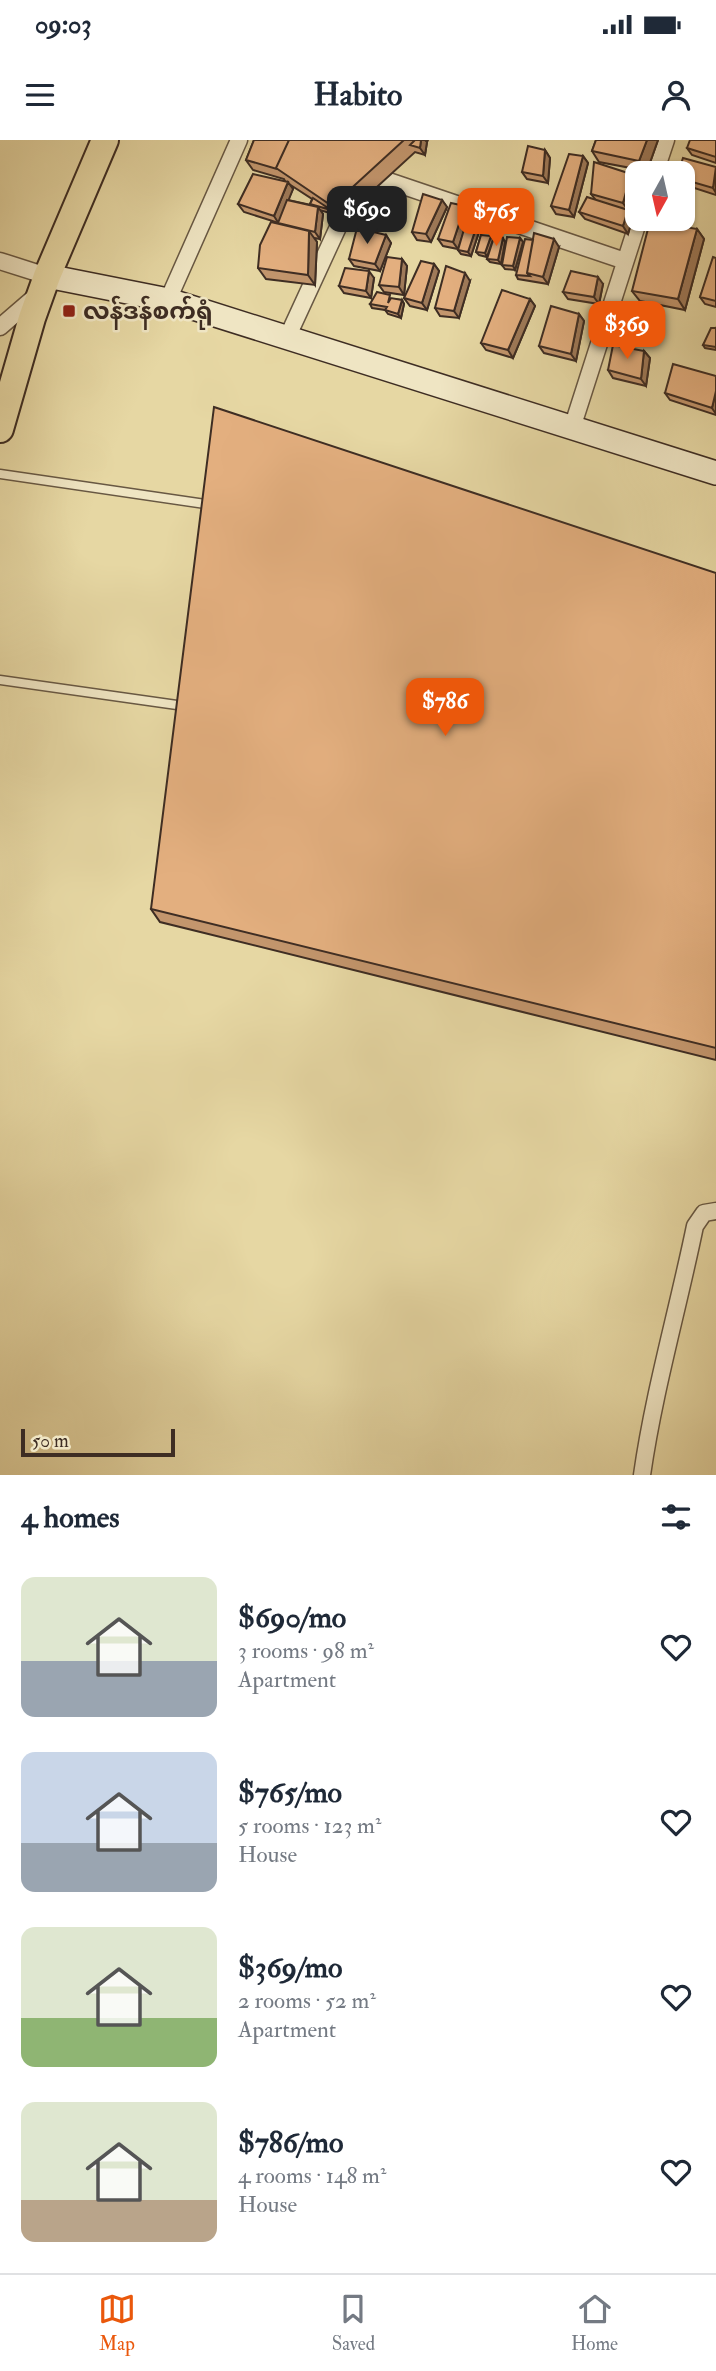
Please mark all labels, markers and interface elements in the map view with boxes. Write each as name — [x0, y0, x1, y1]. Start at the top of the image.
text: 09:03 — [35, 9, 91, 41]
text: Habito — [314, 75, 402, 115]
icon: menu — [21, 76, 59, 114]
icon: person — [657, 76, 695, 114]
north arrow — [625, 161, 695, 231]
map controls — [625, 161, 695, 231]
pin: $690 — [326, 186, 408, 246]
pin: $765 — [455, 188, 537, 248]
text: $690 — [343, 194, 391, 223]
text: $765 — [473, 196, 519, 225]
place label: လန်ဒန်စက်ရုံ — [83, 295, 213, 330]
pin: $369 — [586, 302, 668, 361]
marker: လန်ဒန်စက်ရုံ — [61, 303, 77, 319]
text: $369 — [604, 309, 650, 338]
pin: $786 — [404, 678, 486, 738]
text: $786 — [422, 686, 468, 715]
scale bar — [21, 1426, 175, 1458]
text: 50 m — [32, 1429, 69, 1453]
icon: filters — [657, 1498, 695, 1536]
text: 4 homes — [21, 1499, 120, 1536]
text: $690/mo — [238, 1599, 346, 1636]
icon: home — [77, 1605, 161, 1689]
icon: heart — [657, 1628, 695, 1666]
text: 3 rooms · 98 m² — [238, 1636, 374, 1665]
text: Apartment — [238, 1665, 336, 1694]
text: $765/mo — [238, 1774, 342, 1811]
icon: home — [77, 1780, 161, 1864]
icon: heart — [657, 1803, 695, 1841]
text: 5 rooms · 123 m² — [238, 1811, 381, 1840]
text: House — [238, 1840, 297, 1869]
text: $369/mo — [238, 1949, 342, 1986]
icon: home — [77, 1955, 161, 2039]
icon: heart — [657, 1978, 695, 2016]
text: 2 rooms · 52 m² — [238, 1986, 376, 2015]
text: Apartment — [238, 2015, 336, 2044]
text: $786/mo — [238, 2124, 343, 2161]
icon: home — [77, 2130, 161, 2214]
icon: heart — [657, 2153, 695, 2191]
text: 4 rooms · 148 m² — [238, 2161, 386, 2190]
text: House — [238, 2190, 297, 2219]
tab: Map — [98, 2290, 136, 2356]
tab: Saved — [332, 2290, 375, 2356]
tab: Home — [571, 2290, 618, 2356]

